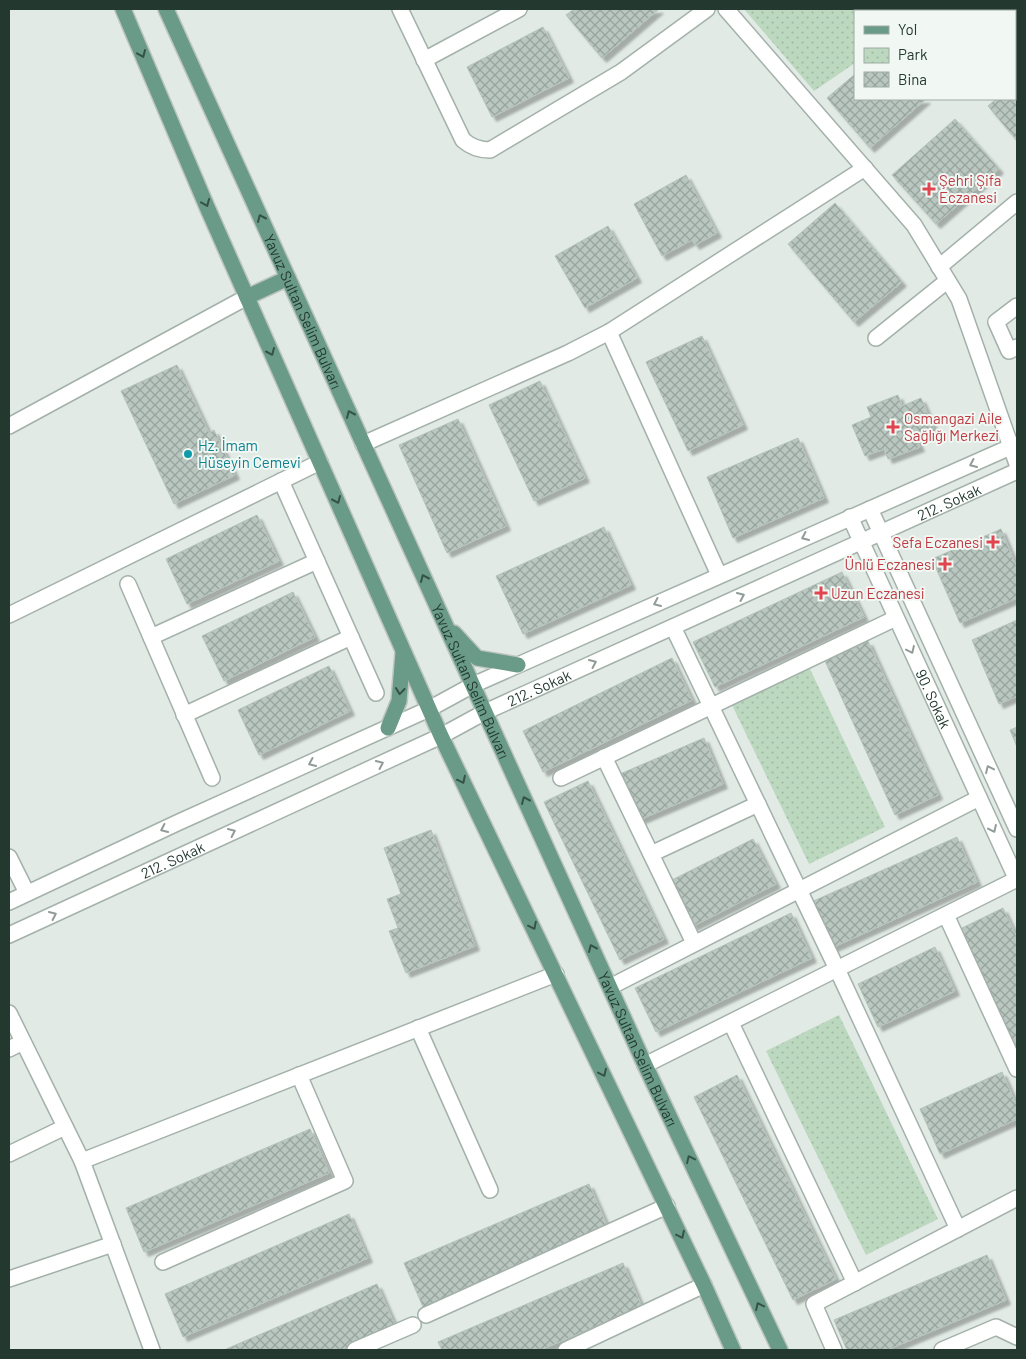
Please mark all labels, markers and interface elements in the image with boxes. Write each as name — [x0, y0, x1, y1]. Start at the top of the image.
legend — [854, 10, 1016, 100]
text: Yol — [898, 20, 917, 38]
text: Park — [898, 45, 928, 63]
one-way arrow — [136, 49, 146, 58]
text: Bina — [898, 70, 927, 88]
place label: Şehri Şifa Eczanesi — [939, 171, 1001, 206]
marker: Şehri Şifa Eczanesi — [923, 183, 935, 195]
one-way arrow — [199, 198, 210, 207]
one-way arrow — [257, 214, 268, 223]
street label: Yavuz Sultan Selim Bulvarı — [260, 231, 346, 392]
one-way arrow — [265, 347, 276, 356]
place label: Osmangazi Aile Sağlığı Merkezi — [904, 409, 1002, 444]
one-way arrow — [346, 410, 356, 419]
marker: Osmangazi Aile Sağlığı Merkezi — [886, 420, 900, 434]
place label: Hz. İmam Hüseyin Cemevi — [198, 436, 301, 471]
marker: Hz. İmam Hüseyin Cemevi — [182, 448, 194, 460]
one-way arrow — [969, 458, 977, 468]
street label: 212. Sokak — [914, 479, 984, 524]
one-way arrow — [331, 496, 341, 504]
one-way arrow — [801, 530, 810, 541]
place label: Sefa Eczanesi — [892, 533, 983, 551]
marker: Sefa Eczanesi — [987, 536, 999, 548]
place label: Ünlü Eczanesi — [845, 555, 935, 573]
marker: Ünlü Eczanesi — [939, 558, 951, 570]
one-way arrow — [420, 574, 431, 583]
place label: Uzun Eczanesi — [831, 584, 925, 602]
marker: Uzun Eczanesi — [815, 587, 827, 599]
one-way arrow — [736, 592, 745, 602]
one-way arrow — [653, 596, 662, 607]
street label: Yavuz Sultan Selim Bulvarı — [428, 601, 514, 761]
one-way arrow — [904, 645, 915, 654]
one-way arrow — [588, 659, 597, 669]
street label: 212. Sokak — [504, 665, 574, 710]
street label: 90. Sokak — [912, 666, 955, 732]
one-way arrow — [394, 687, 405, 695]
one-way arrow — [308, 756, 317, 767]
one-way arrow — [375, 760, 384, 771]
one-way arrow — [986, 765, 996, 774]
one-way arrow — [456, 775, 466, 784]
one-way arrow — [521, 796, 532, 805]
one-way arrow — [160, 823, 169, 834]
one-way arrow — [987, 824, 998, 833]
one-way arrow — [227, 828, 236, 838]
street label: 212. Sokak — [138, 837, 208, 882]
one-way arrow — [48, 910, 57, 921]
one-way arrow — [527, 921, 537, 930]
one-way arrow — [588, 944, 599, 953]
street label: Yavuz Sultan Selim Bulvarı — [595, 969, 682, 1129]
one-way arrow — [597, 1068, 607, 1077]
one-way arrow — [686, 1156, 696, 1165]
one-way arrow — [674, 1230, 684, 1239]
one-way arrow — [755, 1302, 766, 1311]

